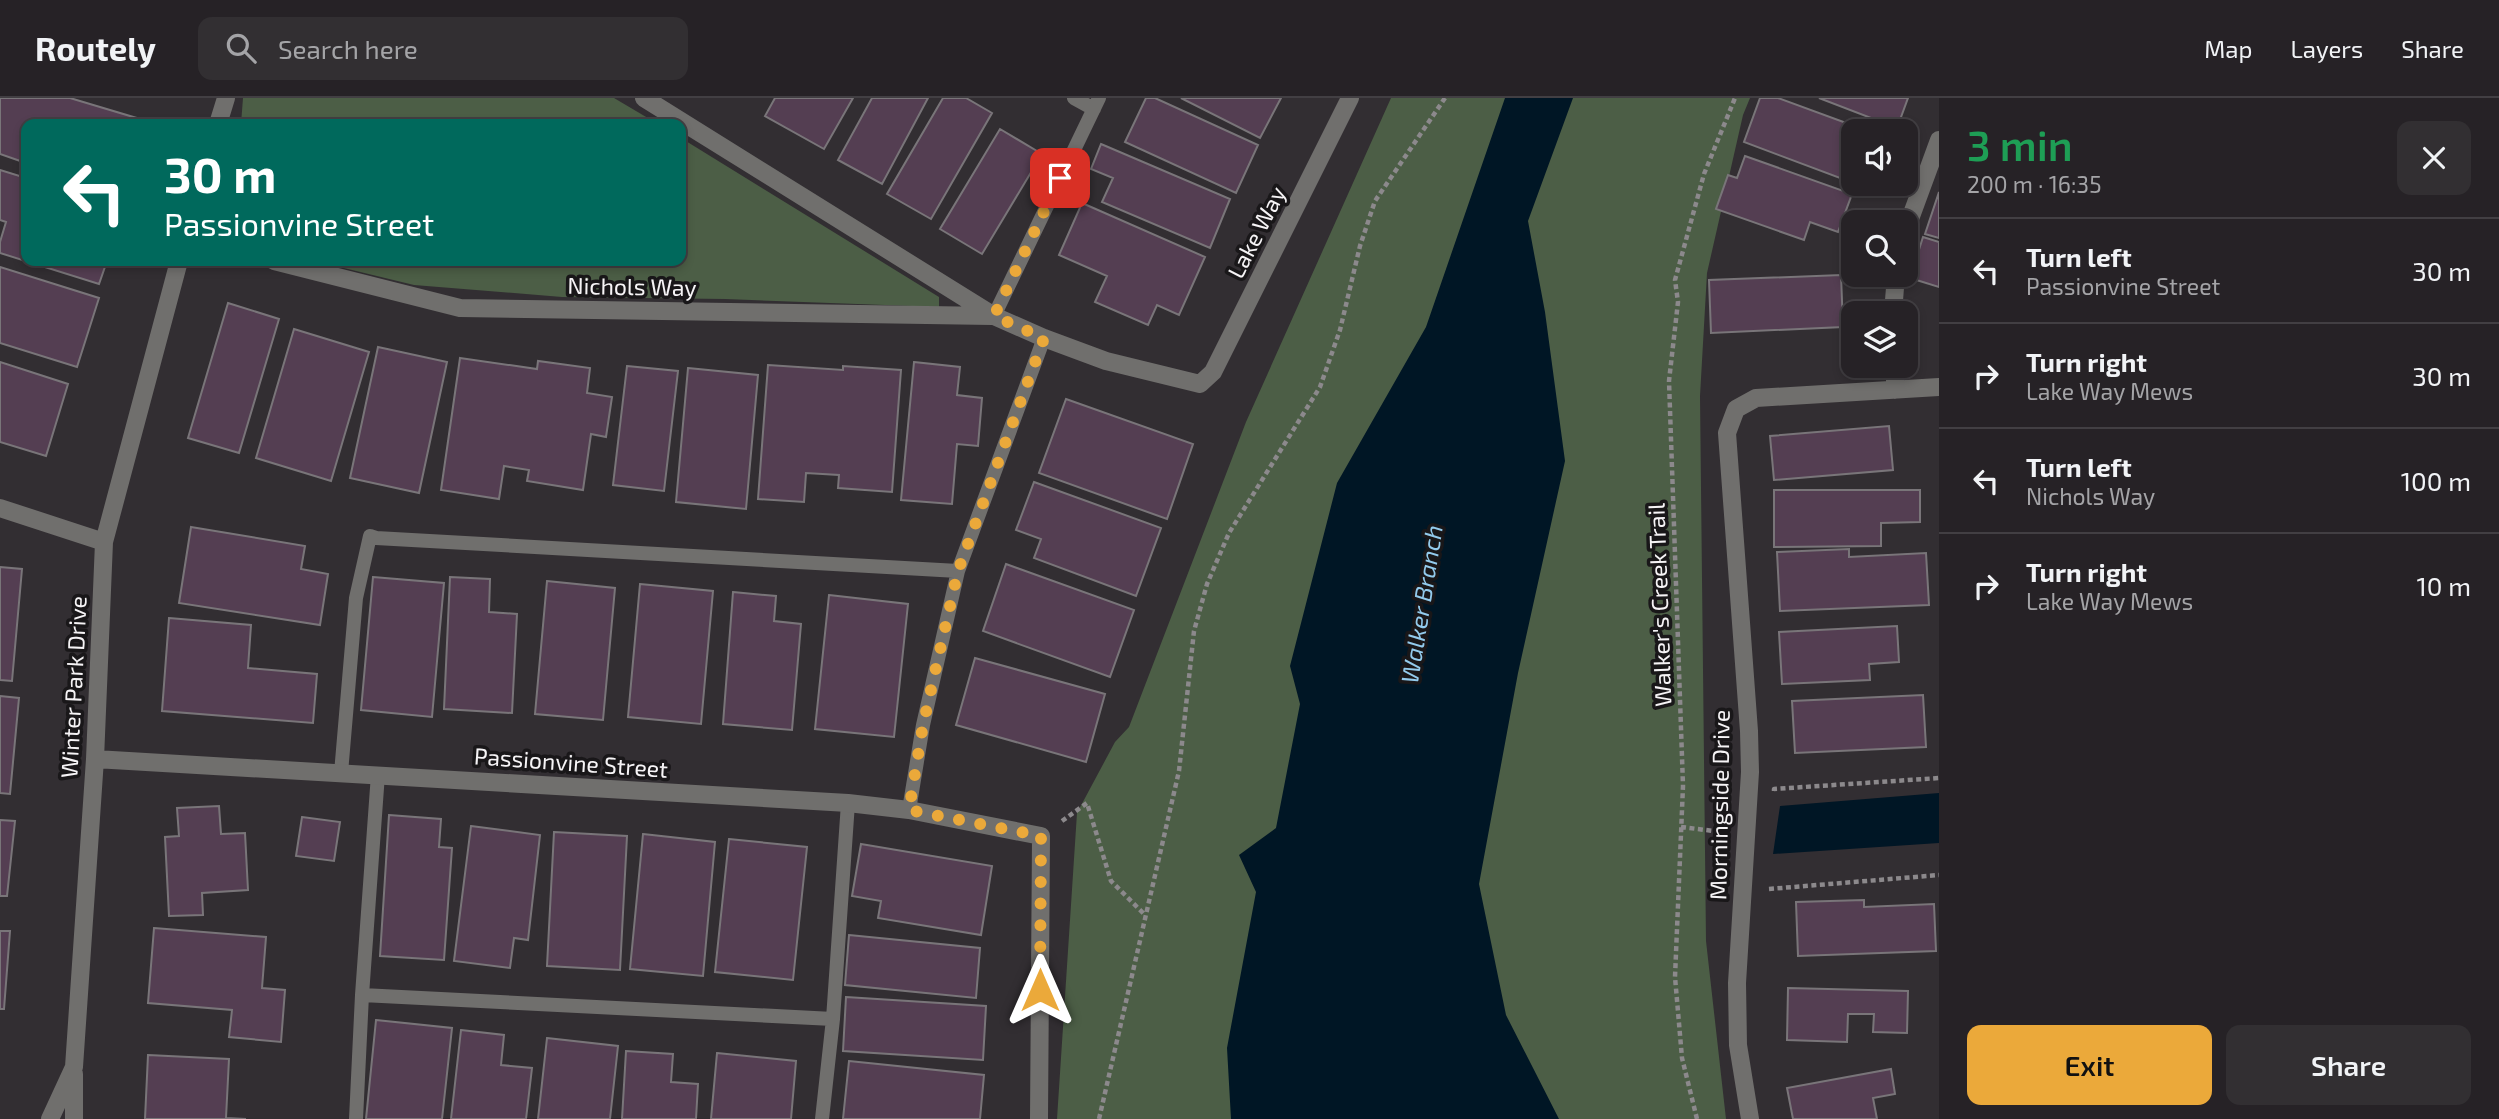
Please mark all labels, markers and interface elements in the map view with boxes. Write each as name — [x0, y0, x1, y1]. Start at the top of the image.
search box — [198, 17, 688, 80]
text: Routely — [35, 28, 156, 68]
icon: search — [222, 29, 260, 67]
text: Search here — [278, 33, 418, 64]
text: Map — [2204, 34, 2252, 63]
text: Layers — [2290, 34, 2363, 63]
text: Share — [2401, 34, 2464, 63]
map controls — [1841, 119, 1918, 378]
button: sound — [1841, 119, 1918, 196]
text: 3 min — [1967, 119, 2073, 169]
button: close — [2397, 121, 2471, 195]
text: 30 m — [164, 144, 276, 203]
icon: left — [49, 147, 140, 238]
pin — [1030, 148, 1090, 208]
icon: arrive — [1041, 159, 1079, 197]
text: 200 m · 16:35 — [1967, 170, 2101, 198]
street label: Lake Way — [1221, 181, 1291, 283]
text: Passionvine Street — [164, 204, 434, 242]
button: search — [1841, 210, 1918, 287]
text: Turn left — [2026, 241, 2132, 272]
icon: left — [1967, 252, 2005, 290]
text: 30 m — [2412, 255, 2471, 286]
street label: Nichols Way — [567, 271, 697, 301]
text: Passionvine Street — [2026, 272, 2220, 300]
button: layers — [1841, 301, 1918, 378]
text: Turn right — [2026, 346, 2147, 377]
icon: right — [1967, 357, 2005, 395]
text: 30 m — [2412, 360, 2471, 391]
text: Lake Way Mews — [2026, 377, 2193, 405]
text: Turn left — [2026, 451, 2132, 482]
icon: left — [1967, 462, 2005, 500]
text: 100 m — [2401, 465, 2471, 496]
text: Nichols Way — [2026, 482, 2155, 510]
street label: Walker's Creek Trail — [1641, 502, 1677, 707]
water label: Walker Branch — [1394, 523, 1448, 685]
text: Turn right — [2026, 556, 2147, 587]
icon: right — [1967, 567, 2005, 605]
text: 10 m — [2416, 570, 2471, 601]
text: Lake Way Mews — [2026, 587, 2193, 615]
street label: Winter Park Drive — [54, 595, 92, 779]
street label: Morningside Drive — [1703, 710, 1735, 900]
street label: Passionvine Street — [473, 741, 669, 783]
position arrow — [1003, 953, 1077, 1027]
button: Exit — [1967, 1025, 2212, 1105]
button: Share — [2226, 1025, 2471, 1105]

